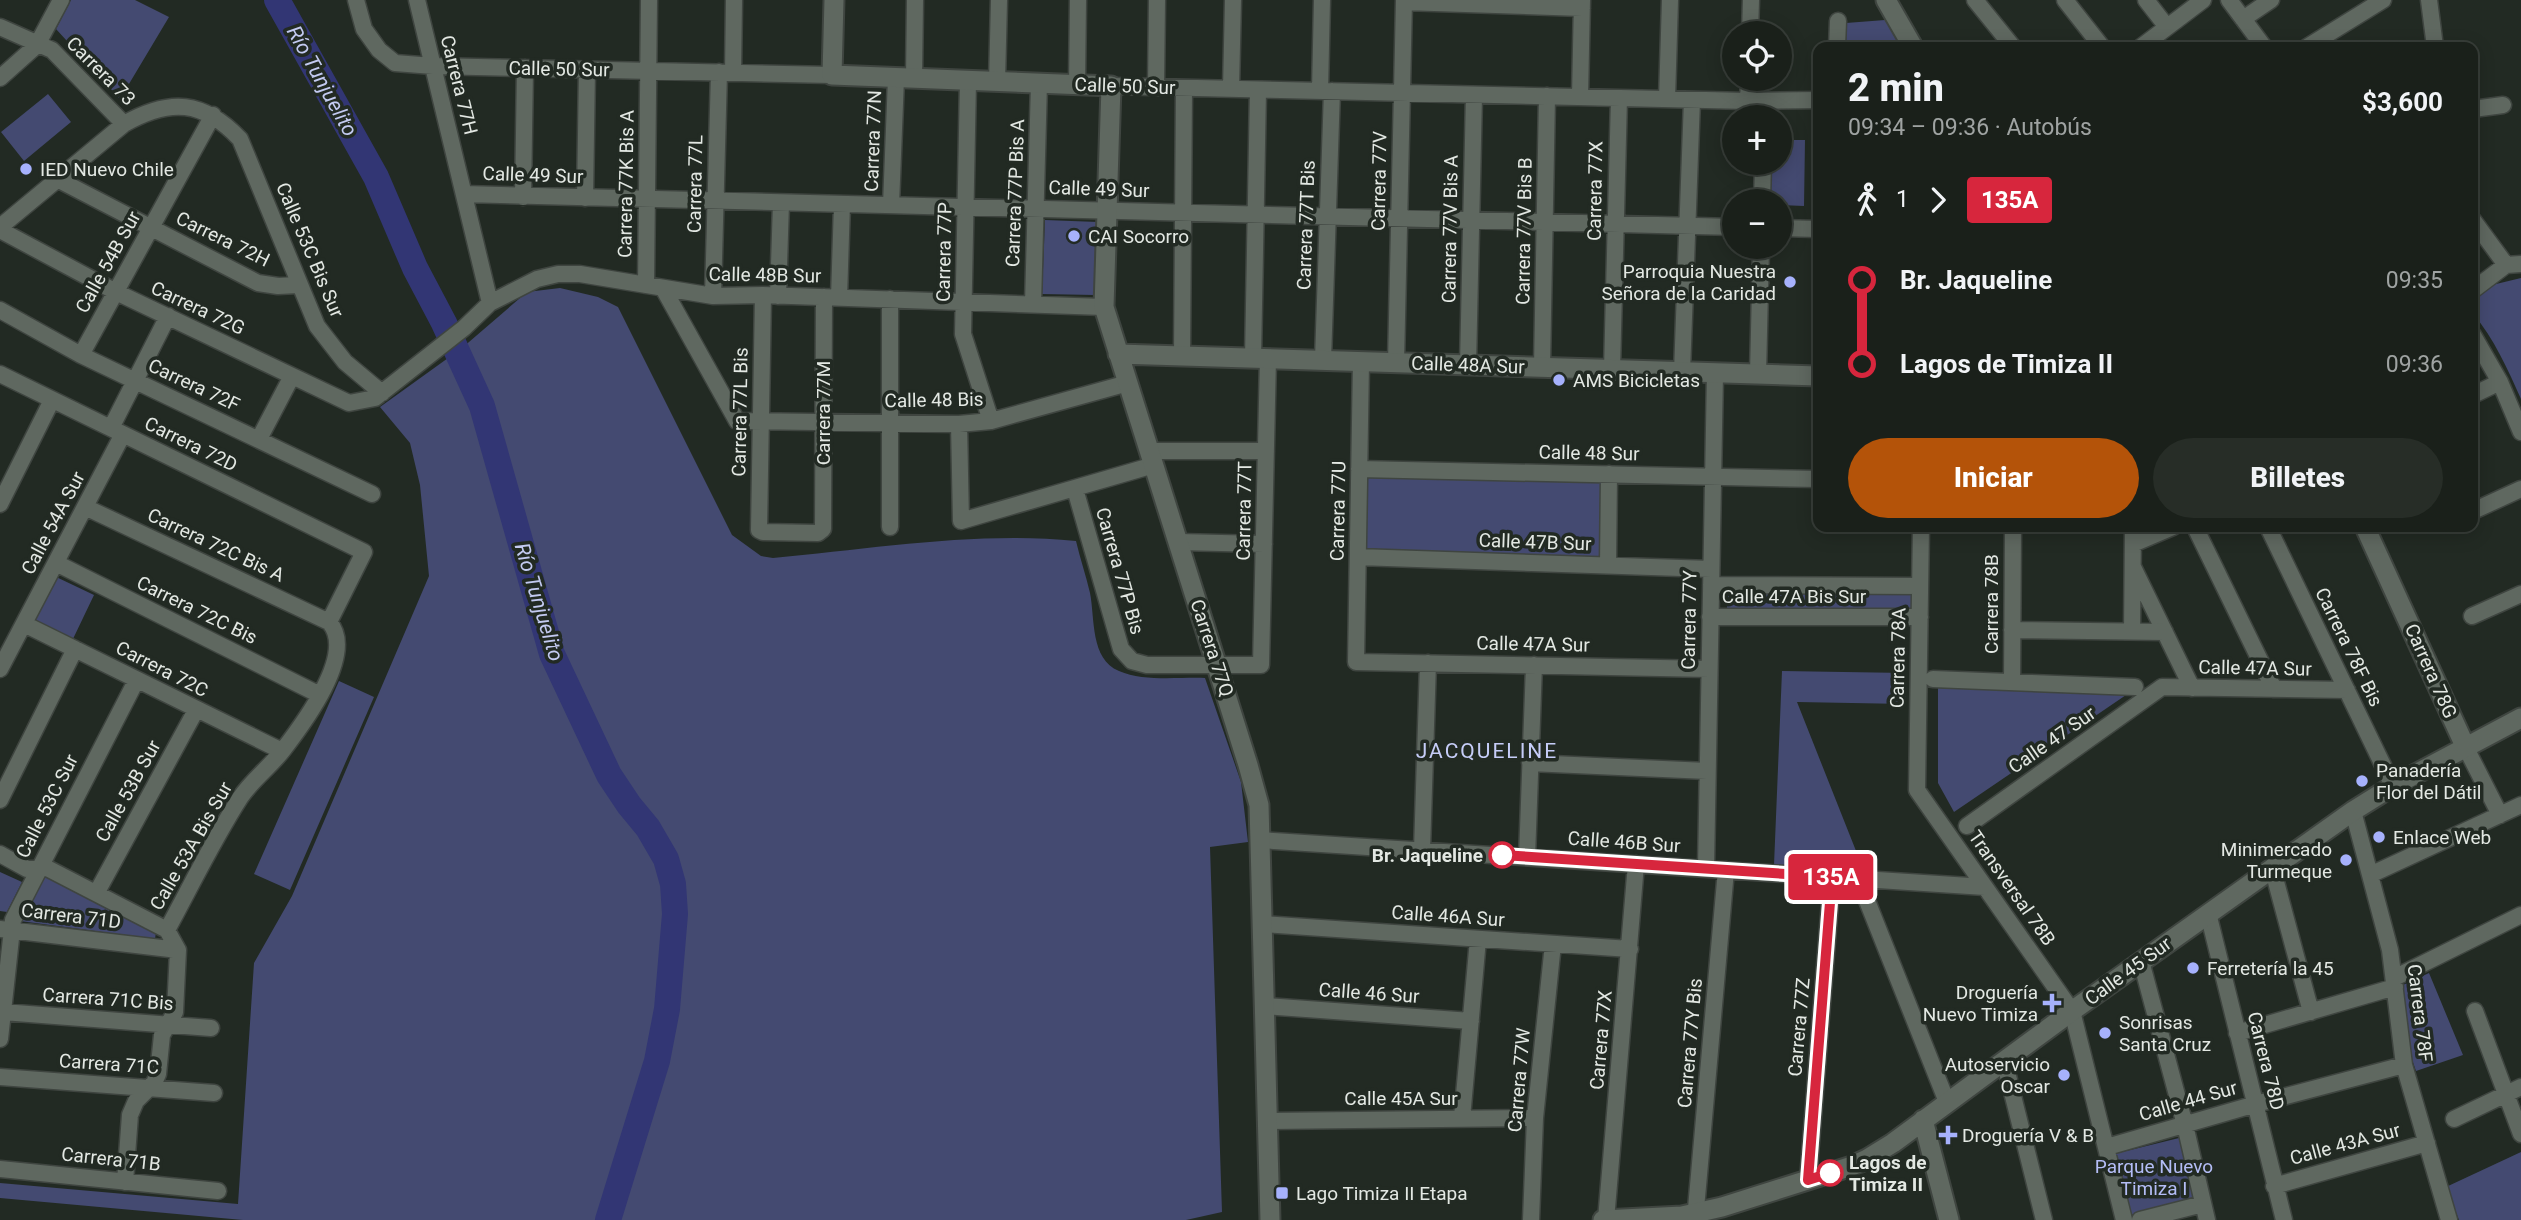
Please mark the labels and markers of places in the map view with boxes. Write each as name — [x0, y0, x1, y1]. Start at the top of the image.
place label: IED Nuevo Chile — [40, 158, 174, 181]
marker: IED Nuevo Chile — [18, 161, 34, 177]
place label: CAI Socorro — [1088, 225, 1189, 248]
marker: CAI Socorro — [1066, 228, 1082, 244]
place label: Parroquia Nuestra Señora de la Caridad — [1602, 260, 1776, 305]
marker: Parroquia Nuestra Señora de la Caridad — [1782, 274, 1798, 290]
place label: AMS Bicicletas — [1573, 369, 1700, 392]
marker: AMS Bicicletas — [1551, 372, 1567, 388]
place label: Panadería Flor del Dátil — [2376, 759, 2482, 804]
marker: Panadería Flor del Dátil — [2354, 773, 2370, 789]
place label: Enlace Web — [2393, 826, 2491, 849]
marker: Enlace Web — [2371, 829, 2387, 845]
place label: Minimercado Turmeque — [2221, 838, 2332, 883]
marker: Br. Jaqueline — [1489, 842, 1515, 868]
place label: Br. Jaqueline — [1372, 844, 1483, 867]
marker: Minimercado Turmeque — [2338, 852, 2354, 868]
place label: Ferretería la 45 — [2207, 957, 2334, 980]
marker: Ferretería la 45 — [2185, 960, 2201, 976]
place label: Droguería Nuevo Timiza — [1923, 981, 2038, 1026]
marker: Droguería Nuevo Timiza — [2044, 995, 2060, 1011]
place label: Sonrisas Santa Cruz — [2119, 1011, 2211, 1056]
marker: Sonrisas Santa Cruz — [2097, 1025, 2113, 1041]
place label: Autoservicio Oscar — [1945, 1053, 2051, 1098]
marker: Autoservicio Oscar — [2056, 1067, 2072, 1083]
place label: Droguería V & B — [1962, 1124, 2094, 1147]
marker: Droguería V & B — [1940, 1127, 1956, 1143]
place label: Lagos de Timiza II — [1849, 1151, 1926, 1196]
marker: Lagos de Timiza II — [1817, 1160, 1843, 1186]
place label: Lago Timiza II Etapa — [1296, 1182, 1468, 1205]
marker: Lago Timiza II Etapa — [1274, 1185, 1290, 1201]

